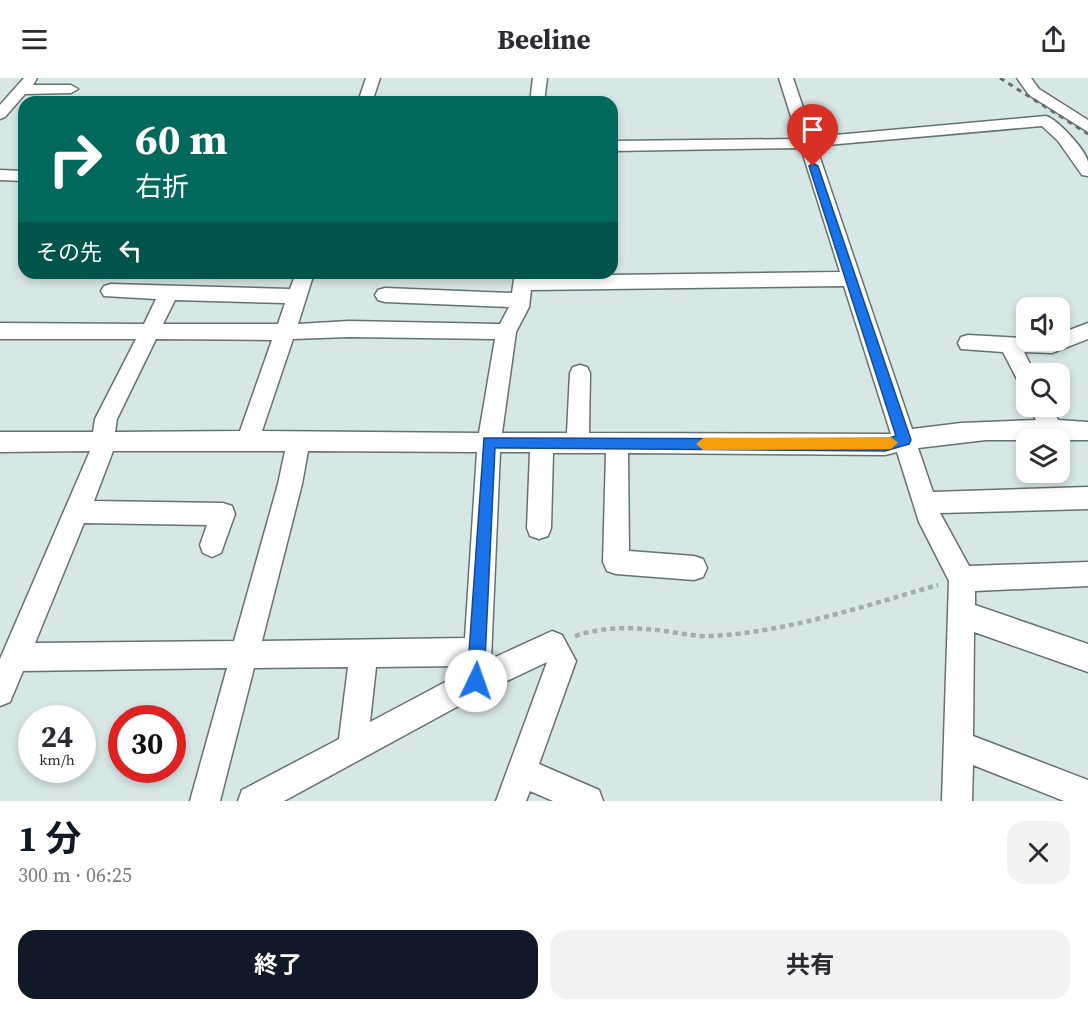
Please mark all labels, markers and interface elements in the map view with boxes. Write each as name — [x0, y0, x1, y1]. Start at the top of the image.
text: Beeline — [497, 21, 591, 58]
icon: menu — [18, 23, 51, 56]
icon: share — [1037, 23, 1070, 56]
pin — [787, 104, 838, 166]
text: 60 m — [135, 110, 228, 168]
icon: arrive — [796, 113, 829, 146]
icon: right — [36, 120, 114, 198]
text: 右折 — [135, 168, 189, 205]
icon: left — [114, 234, 147, 267]
text: その先 — [36, 237, 102, 267]
map controls — [1016, 297, 1070, 483]
button: sound — [1016, 297, 1070, 351]
button: search — [1016, 363, 1070, 417]
button: layers — [1016, 429, 1070, 483]
position arrow — [444, 649, 508, 713]
speed limit sign: 30 — [108, 705, 186, 783]
text: 24 — [41, 716, 73, 757]
text: km/h — [39, 749, 75, 770]
text: 1 分 — [18, 814, 81, 863]
button: close — [1007, 821, 1070, 884]
text: 300 m · 06:25 — [18, 861, 132, 889]
button: 終了 — [18, 930, 538, 999]
button: 共有 — [550, 930, 1070, 999]

